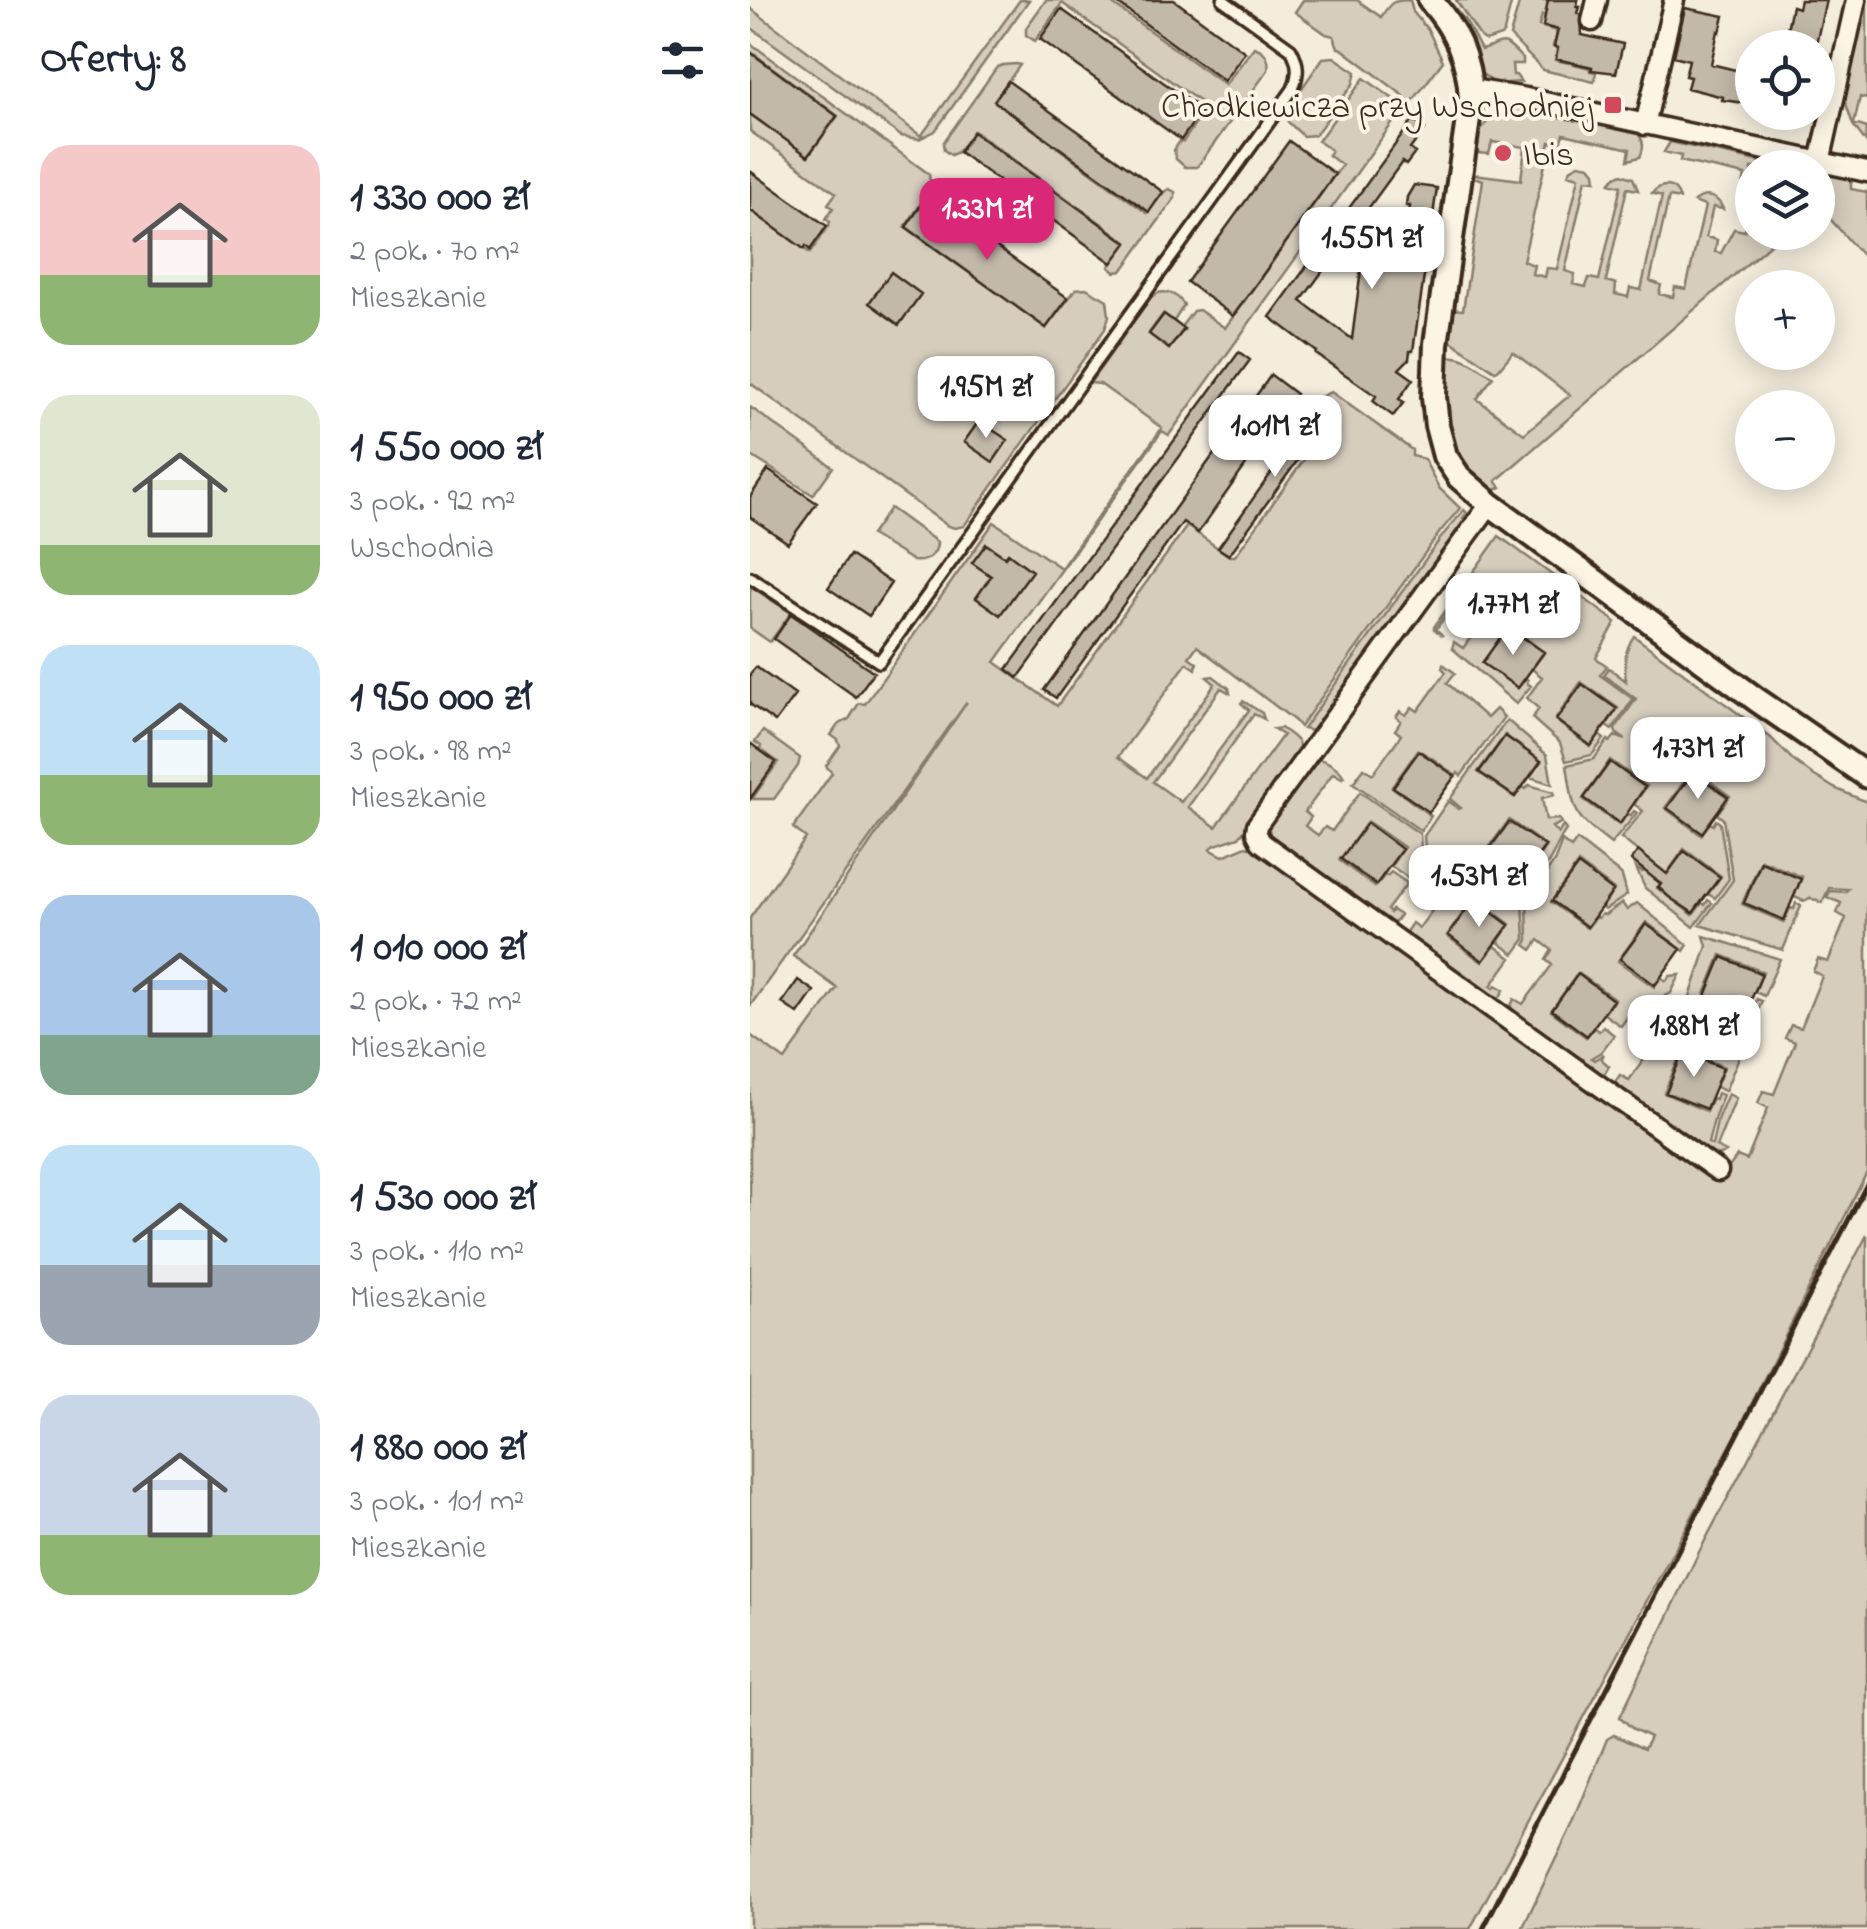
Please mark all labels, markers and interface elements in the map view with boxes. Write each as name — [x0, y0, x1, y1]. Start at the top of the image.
text: Oferty: 8 — [40, 30, 186, 91]
map controls — [1735, 30, 1835, 490]
button: locate — [1735, 30, 1835, 130]
icon: filters — [655, 33, 710, 88]
place label: Chodkiewicza przy Wschodniej — [1161, 83, 1594, 134]
marker: Chodkiewicza przy Wschodniej — [1602, 94, 1624, 116]
place label: Ibis — [1523, 131, 1574, 182]
marker: Ibis — [1492, 142, 1514, 164]
button: layers — [1735, 150, 1835, 250]
text: 1 330 000 zł — [350, 168, 529, 229]
pin: 1.33M zł — [884, 178, 1090, 263]
icon: home — [120, 185, 240, 305]
text: 1.33M zł — [941, 187, 1033, 234]
pin: 1.55M zł — [1269, 207, 1475, 292]
text: 1.55M zł — [1321, 216, 1423, 263]
text: 2 pok. · 70 m² — [350, 229, 520, 276]
button: + — [1735, 270, 1835, 370]
text: Mieszkanie — [350, 276, 486, 323]
pin: 1.95M zł — [883, 356, 1089, 441]
text: 1.95M zł — [940, 365, 1032, 412]
button: − — [1735, 390, 1835, 490]
pin: 1.01M zł — [1172, 395, 1378, 480]
text: 1.01M zł — [1231, 404, 1319, 451]
text: 1 550 000 zł — [350, 418, 543, 479]
icon: home — [120, 435, 240, 555]
text: 3 pok. · 92 m² — [350, 479, 516, 526]
text: Wschodnia — [350, 526, 494, 573]
pin: 1.77M zł — [1410, 573, 1616, 658]
text: 1.77M zł — [1467, 582, 1559, 629]
text: 1 950 000 zł — [350, 668, 531, 729]
icon: home — [120, 685, 240, 805]
pin: 1.73M zł — [1595, 717, 1801, 802]
text: 1.73M zł — [1652, 726, 1744, 773]
text: 3 pok. · 98 m² — [350, 729, 512, 776]
text: Mieszkanie — [350, 776, 486, 823]
pin: 1.53M zł — [1376, 845, 1582, 930]
text: 1.53M zł — [1431, 854, 1527, 901]
text: 1 010 000 zł — [350, 918, 526, 979]
icon: home — [120, 935, 240, 1055]
text: 2 pok. · 72 m² — [350, 979, 522, 1026]
pin: 1.88M zł — [1591, 995, 1797, 1080]
text: 1.88M zł — [1650, 1004, 1738, 1051]
text: Mieszkanie — [350, 1026, 486, 1073]
text: 1 530 000 zł — [350, 1168, 536, 1229]
icon: home — [120, 1185, 240, 1305]
text: 3 pok. · 110 m² — [350, 1229, 524, 1276]
text: Mieszkanie — [350, 1276, 486, 1323]
text: 1 880 000 zł — [350, 1418, 526, 1479]
icon: home — [120, 1435, 240, 1555]
text: 3 pok. · 101 m² — [350, 1479, 524, 1526]
text: Mieszkanie — [350, 1526, 486, 1573]

